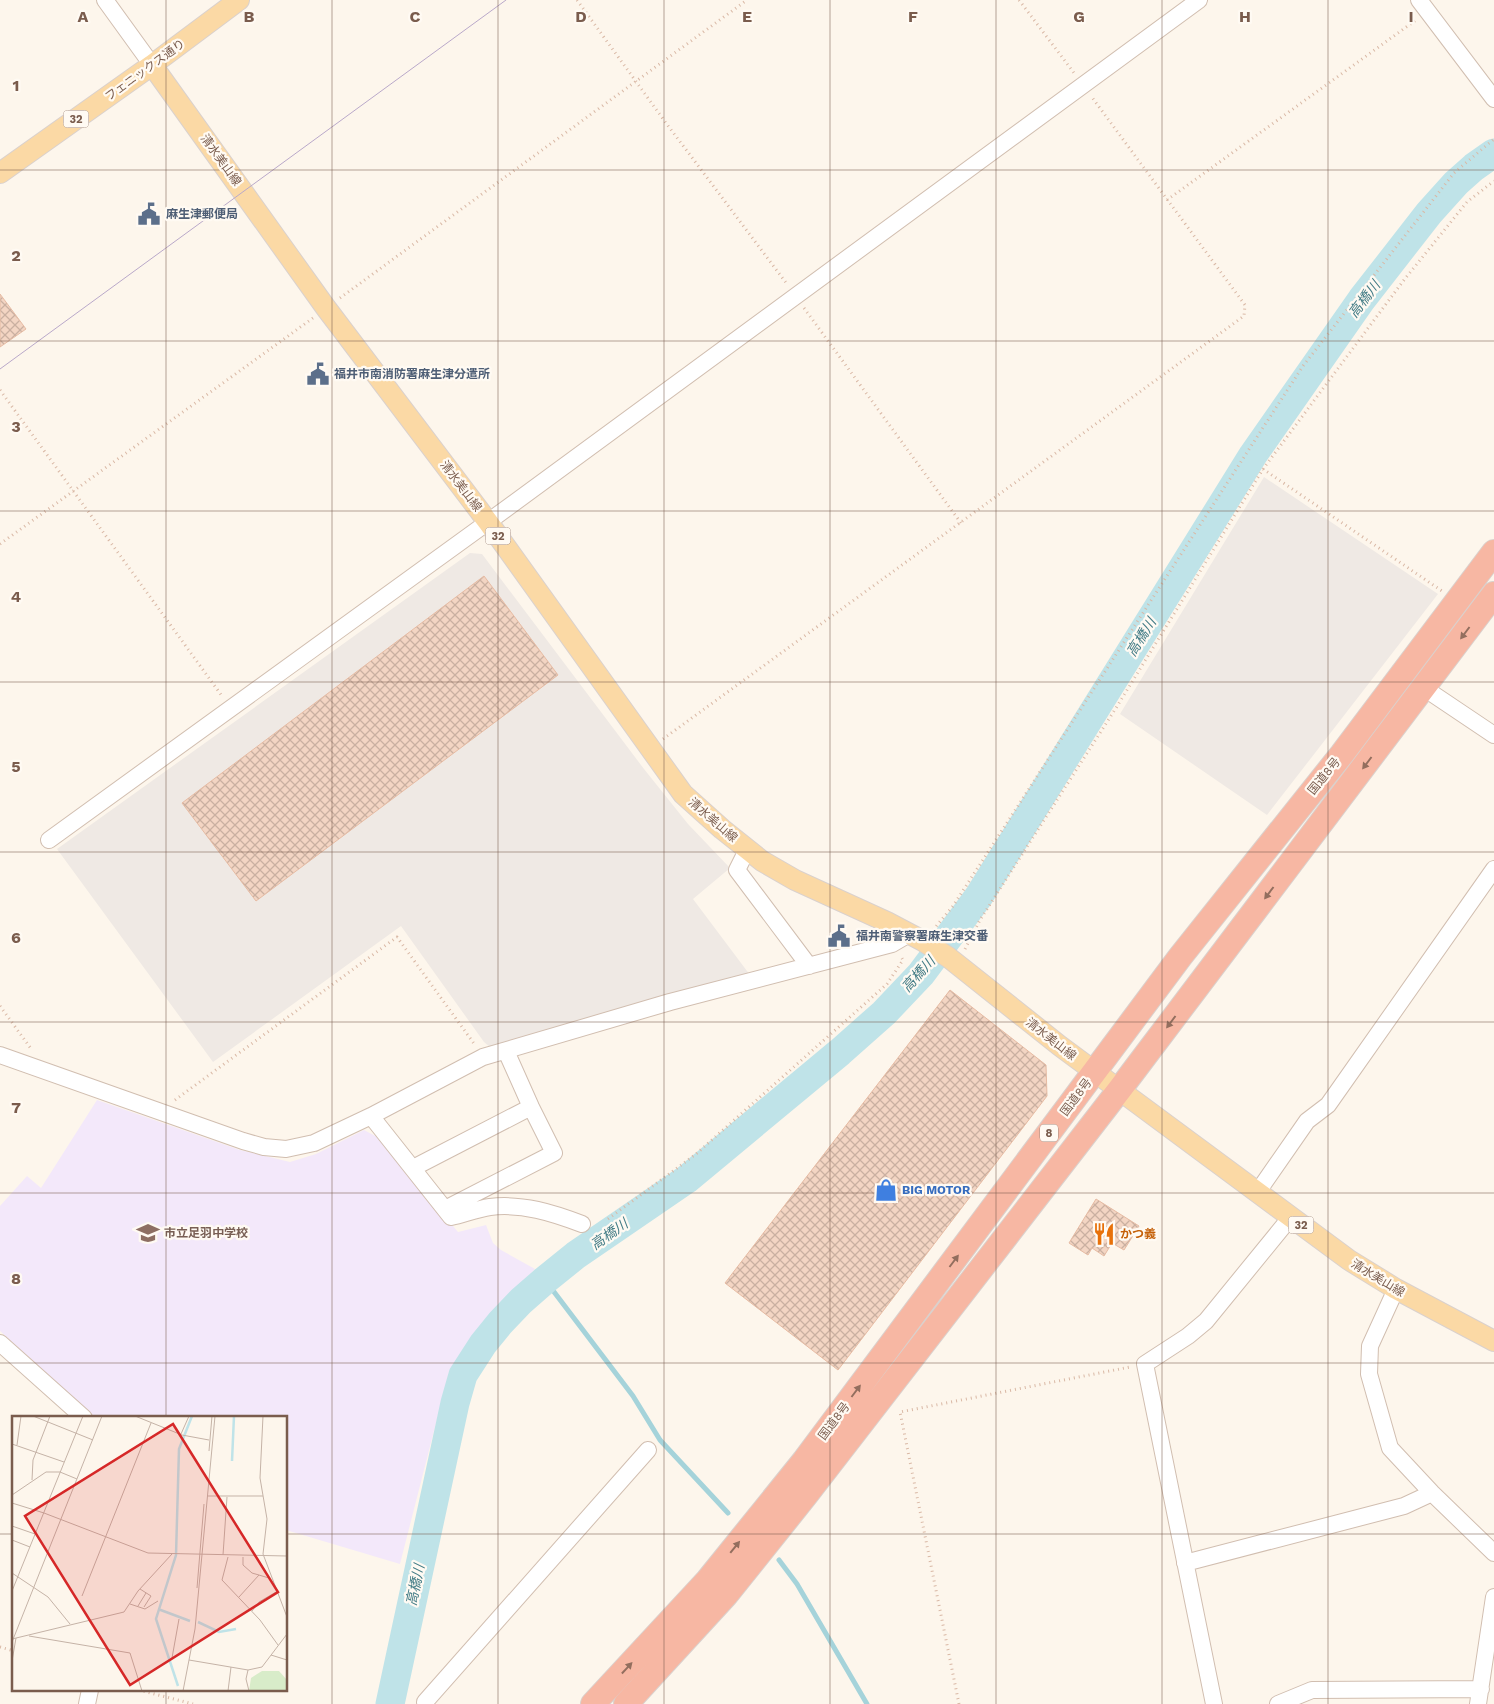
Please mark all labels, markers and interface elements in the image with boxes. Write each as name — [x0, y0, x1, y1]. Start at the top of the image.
text: A — [78, 7, 89, 26]
text: B — [244, 7, 255, 26]
text: C — [410, 7, 421, 26]
text: D — [575, 7, 587, 26]
text: E — [742, 7, 752, 26]
text: F — [908, 7, 918, 26]
text: G — [1073, 7, 1085, 26]
text: H — [1239, 7, 1251, 26]
text: I — [1408, 7, 1414, 26]
street label: フェニックス通り — [102, 36, 188, 104]
text: 1 — [13, 76, 19, 95]
road number: 32 — [64, 110, 88, 128]
street label: 清水美山線 — [198, 132, 244, 188]
public building icon: 麻生津郵便局 — [136, 201, 162, 227]
place label: 麻生津郵便局 — [166, 207, 238, 221]
text: 2 — [11, 246, 21, 265]
water label: 高橋川 — [1345, 276, 1384, 321]
public building icon: 福井市南消防署麻生津分遣所 — [305, 361, 331, 387]
place label: 福井市南消防署麻生津分遣所 — [334, 367, 490, 381]
text: 3 — [11, 417, 21, 436]
street label: 清水美山線 — [437, 458, 485, 514]
road number: 32 — [486, 528, 510, 544]
text: 4 — [11, 587, 21, 606]
water label: 高橋川 — [1123, 613, 1160, 659]
one-way arrow — [1460, 626, 1470, 640]
street label: 国道8号 — [1305, 755, 1343, 797]
one-way arrow — [1362, 756, 1373, 769]
text: 5 — [11, 757, 21, 776]
street label: 清水美山線 — [686, 795, 740, 845]
one-way arrow — [1264, 886, 1274, 900]
public building icon: 福井南警察署麻生津交番 — [826, 923, 852, 949]
text: 6 — [11, 928, 21, 947]
place label: 福井南警察署麻生津交番 — [856, 929, 989, 943]
water label: 高橋川 — [898, 952, 939, 995]
street label: 清水美山線 — [1023, 1015, 1079, 1063]
one-way arrow — [1166, 1015, 1176, 1029]
street label: 国道8号 — [1057, 1075, 1095, 1119]
text: 7 — [11, 1098, 21, 1117]
road number: 8 — [1040, 1124, 1058, 1142]
shop icon: BIG MOTOR — [873, 1177, 899, 1203]
place label: BIG MOTOR — [902, 1183, 971, 1197]
water label: 高橋川 — [587, 1214, 632, 1253]
road number: 32 — [1288, 1216, 1314, 1234]
school or university icon: 市立足羽中学校 — [135, 1220, 161, 1246]
restaurant icon: かつ義 — [1091, 1221, 1117, 1247]
place label: 市立足羽中学校 — [164, 1226, 248, 1240]
place label: かつ義 — [1120, 1227, 1156, 1241]
one-way arrow — [948, 1255, 959, 1268]
street label: 清水美山線 — [1349, 1257, 1407, 1299]
text: 8 — [11, 1269, 21, 1288]
one-way arrow — [851, 1384, 861, 1398]
street label: 国道8号 — [815, 1399, 853, 1443]
inset map — [12, 1416, 288, 1692]
one-way arrow — [729, 1541, 740, 1554]
water label: 高橋川 — [403, 1561, 428, 1607]
one-way arrow — [621, 1663, 633, 1675]

